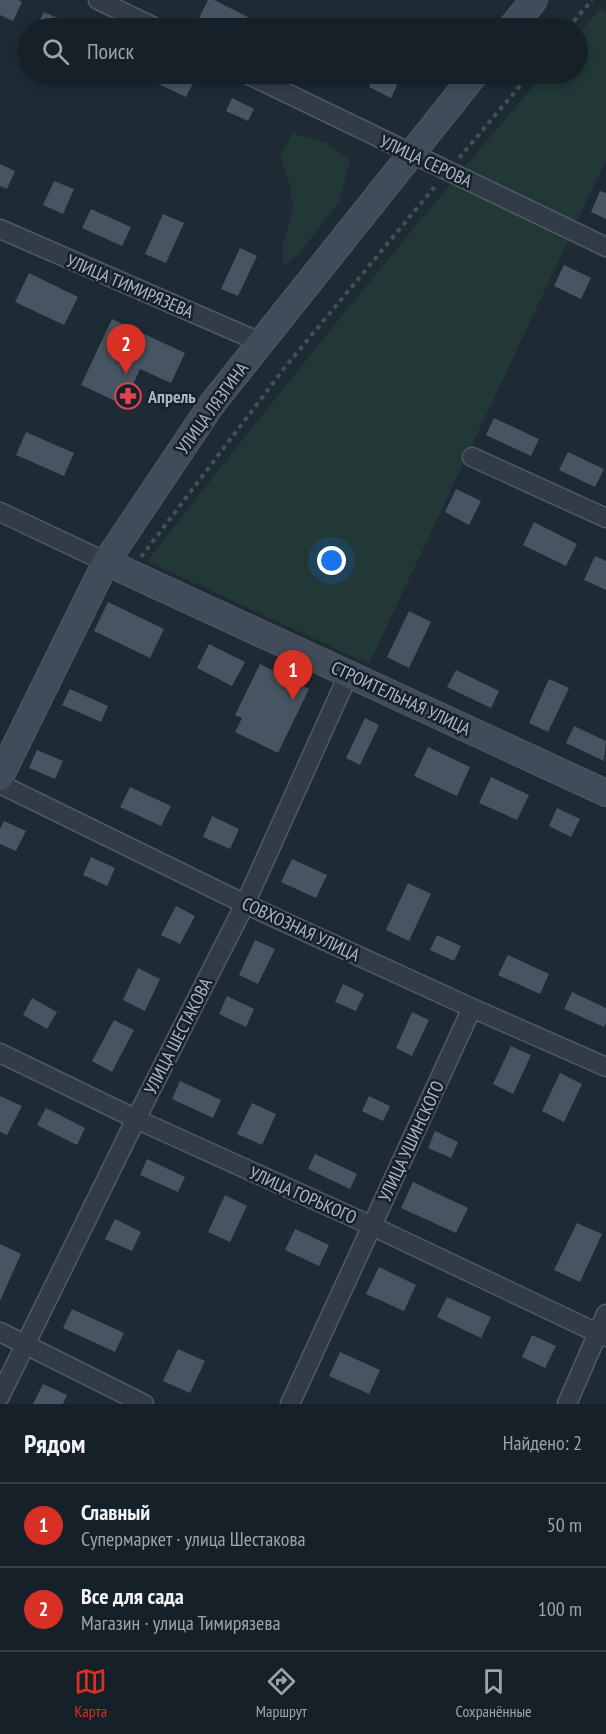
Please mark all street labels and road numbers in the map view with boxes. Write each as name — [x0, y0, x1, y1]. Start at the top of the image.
street label: УЛИЦА СЕРОВА — [376, 130, 476, 193]
street label: УЛИЦА ТИМИРЯЗЕВА — [63, 249, 198, 323]
street label: УЛИЦА ЛЯЗГИНА — [171, 357, 253, 458]
street label: СТРОИТЕЛЬНАЯ УЛИЦА — [328, 656, 475, 741]
street label: СОВХОЗНАЯ УЛИЦА — [238, 892, 364, 967]
street label: УЛИЦА ШЕСТАКОВА — [139, 974, 217, 1098]
street label: УЛИЦА УШИНСКОГО — [373, 1077, 449, 1205]
street label: УЛИЦА ГОРЬКОГО — [246, 1161, 360, 1229]

